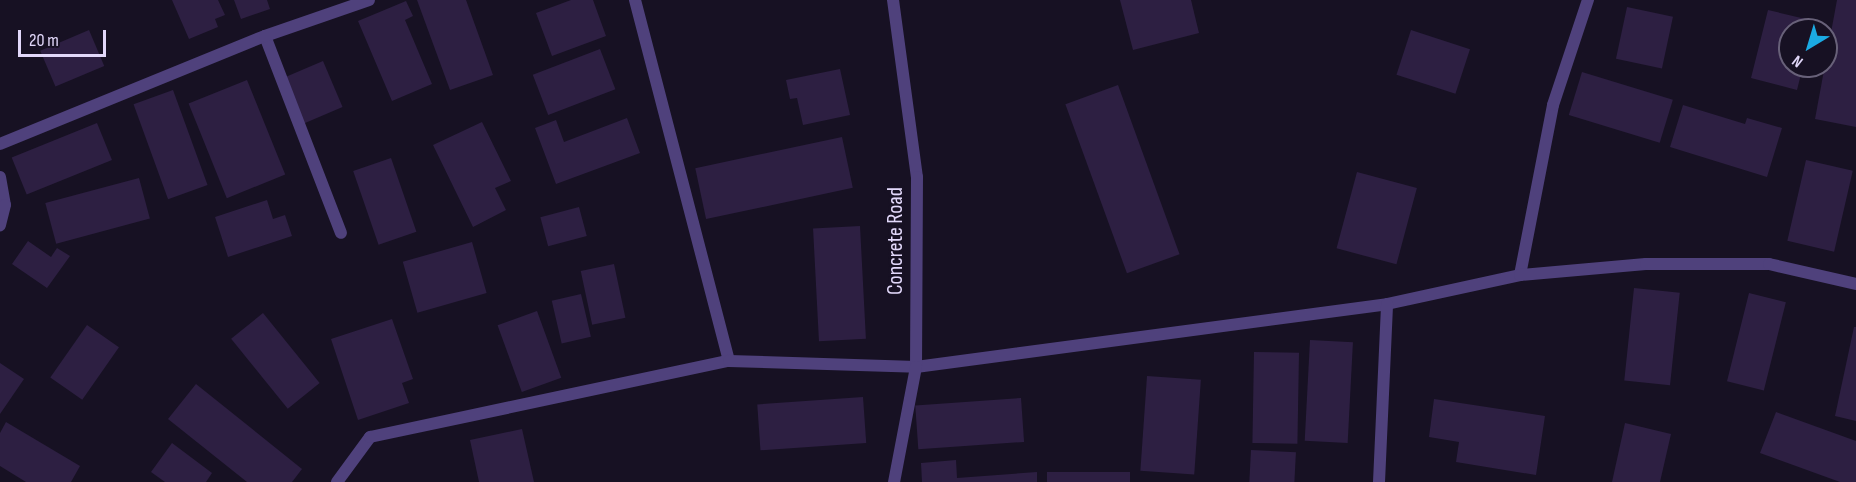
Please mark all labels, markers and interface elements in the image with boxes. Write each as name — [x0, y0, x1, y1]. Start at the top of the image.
scale bar — [21, 18, 110, 56]
north arrow — [1778, 18, 1838, 78]
text: 20 m — [29, 30, 59, 51]
text: N — [1789, 51, 1807, 71]
street label: Concrete Road — [883, 187, 909, 295]

